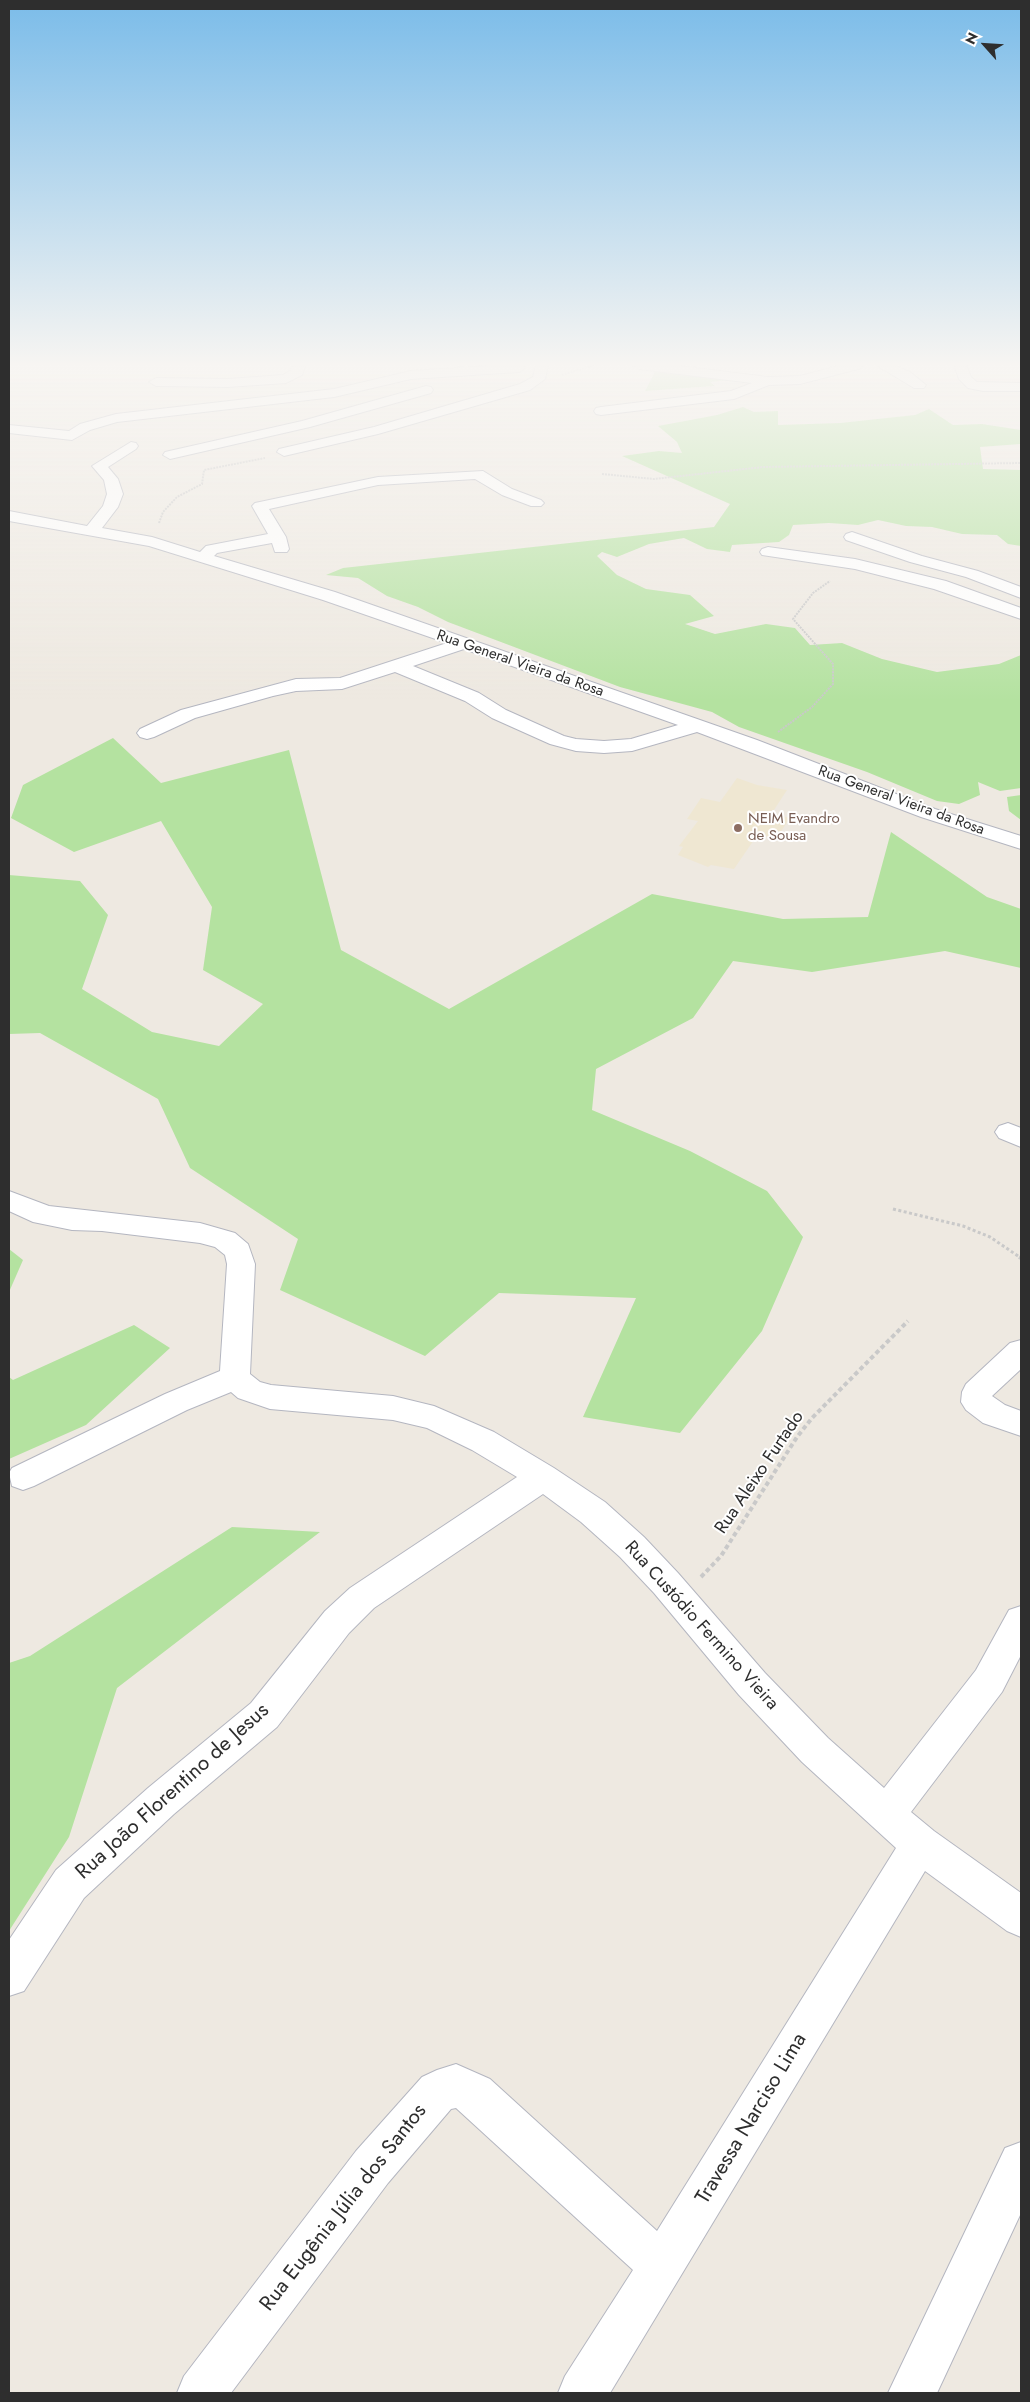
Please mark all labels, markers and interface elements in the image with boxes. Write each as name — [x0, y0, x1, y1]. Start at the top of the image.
north arrow — [960, 20, 1010, 70]
text: N — [960, 29, 983, 48]
street label: Rua General Vieira da Rosa — [434, 627, 606, 701]
street label: Rua General Vieira da Rosa — [815, 763, 987, 839]
place label: NEIM Evandro de Sousa — [748, 810, 840, 845]
marker: NEIM Evandro de Sousa — [732, 822, 744, 834]
street label: Rua Aleixo Furtado — [711, 1408, 809, 1538]
street label: Rua Custódio Fermino Vieira — [620, 1537, 782, 1715]
street label: Rua João Florentino de Jesus — [71, 1699, 275, 1885]
street label: Travessa Narciso Lima — [691, 2029, 813, 2209]
street label: Rua Eugênia Júlia dos Santos — [255, 2099, 433, 2317]

